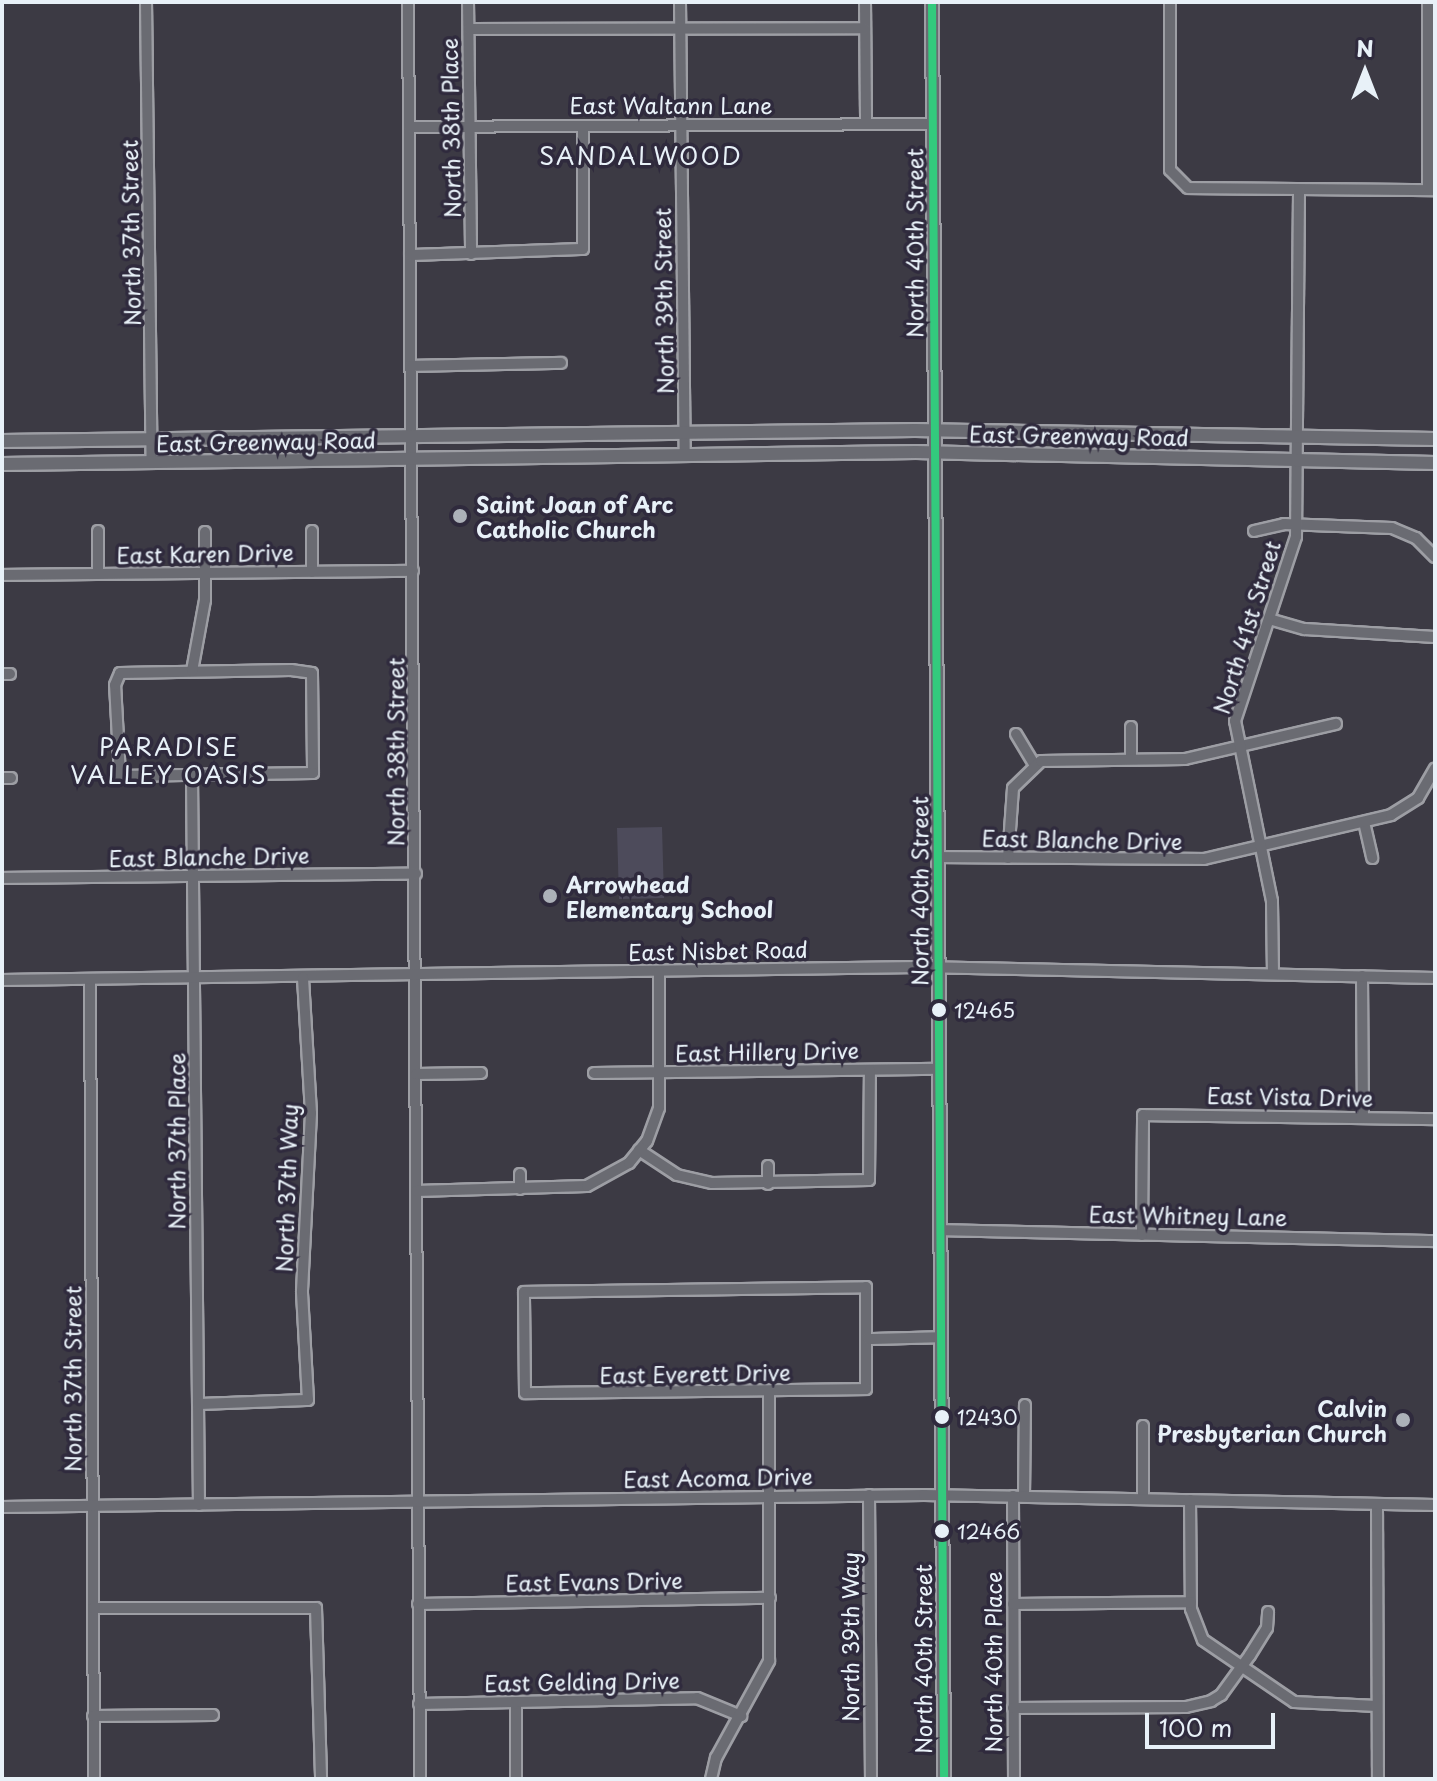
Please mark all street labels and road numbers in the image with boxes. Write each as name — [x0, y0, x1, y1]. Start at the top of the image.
street label: North 38th Place — [435, 37, 465, 219]
street label: East Waltann Lane — [570, 92, 772, 118]
street label: North 37th Street — [115, 138, 145, 328]
street label: North 40th Street — [901, 146, 927, 340]
street label: North 39th Street — [648, 206, 678, 396]
street label: East Greenway Road — [967, 420, 1191, 450]
street label: East Greenway Road — [154, 426, 378, 456]
street label: North 41st Street — [1206, 534, 1286, 720]
street label: East Karen Drive — [116, 538, 294, 568]
street label: North 38th Street — [382, 656, 408, 848]
street label: North 40th Street — [906, 794, 932, 988]
street label: East Blanche Drive — [981, 824, 1183, 854]
street label: East Blanche Drive — [108, 841, 310, 871]
street label: East Nisbet Road — [628, 935, 808, 965]
street label: East Hillery Drive — [674, 1036, 860, 1066]
street label: North 37th Place — [163, 1051, 189, 1231]
street label: East Vista Drive — [1205, 1081, 1375, 1111]
street label: North 37th Way — [270, 1102, 302, 1274]
street label: East Whitney Lane — [1088, 1200, 1288, 1230]
street label: North 37th Street — [59, 1284, 85, 1474]
street label: East Everett Drive — [598, 1358, 792, 1388]
street label: East Acoma Drive — [622, 1462, 814, 1492]
street label: North 39th Way — [837, 1551, 863, 1723]
street label: North 40th Street — [910, 1562, 936, 1756]
street label: East Evans Drive — [505, 1566, 683, 1596]
street label: North 40th Place — [980, 1570, 1006, 1754]
street label: East Gelding Drive — [484, 1666, 680, 1696]

